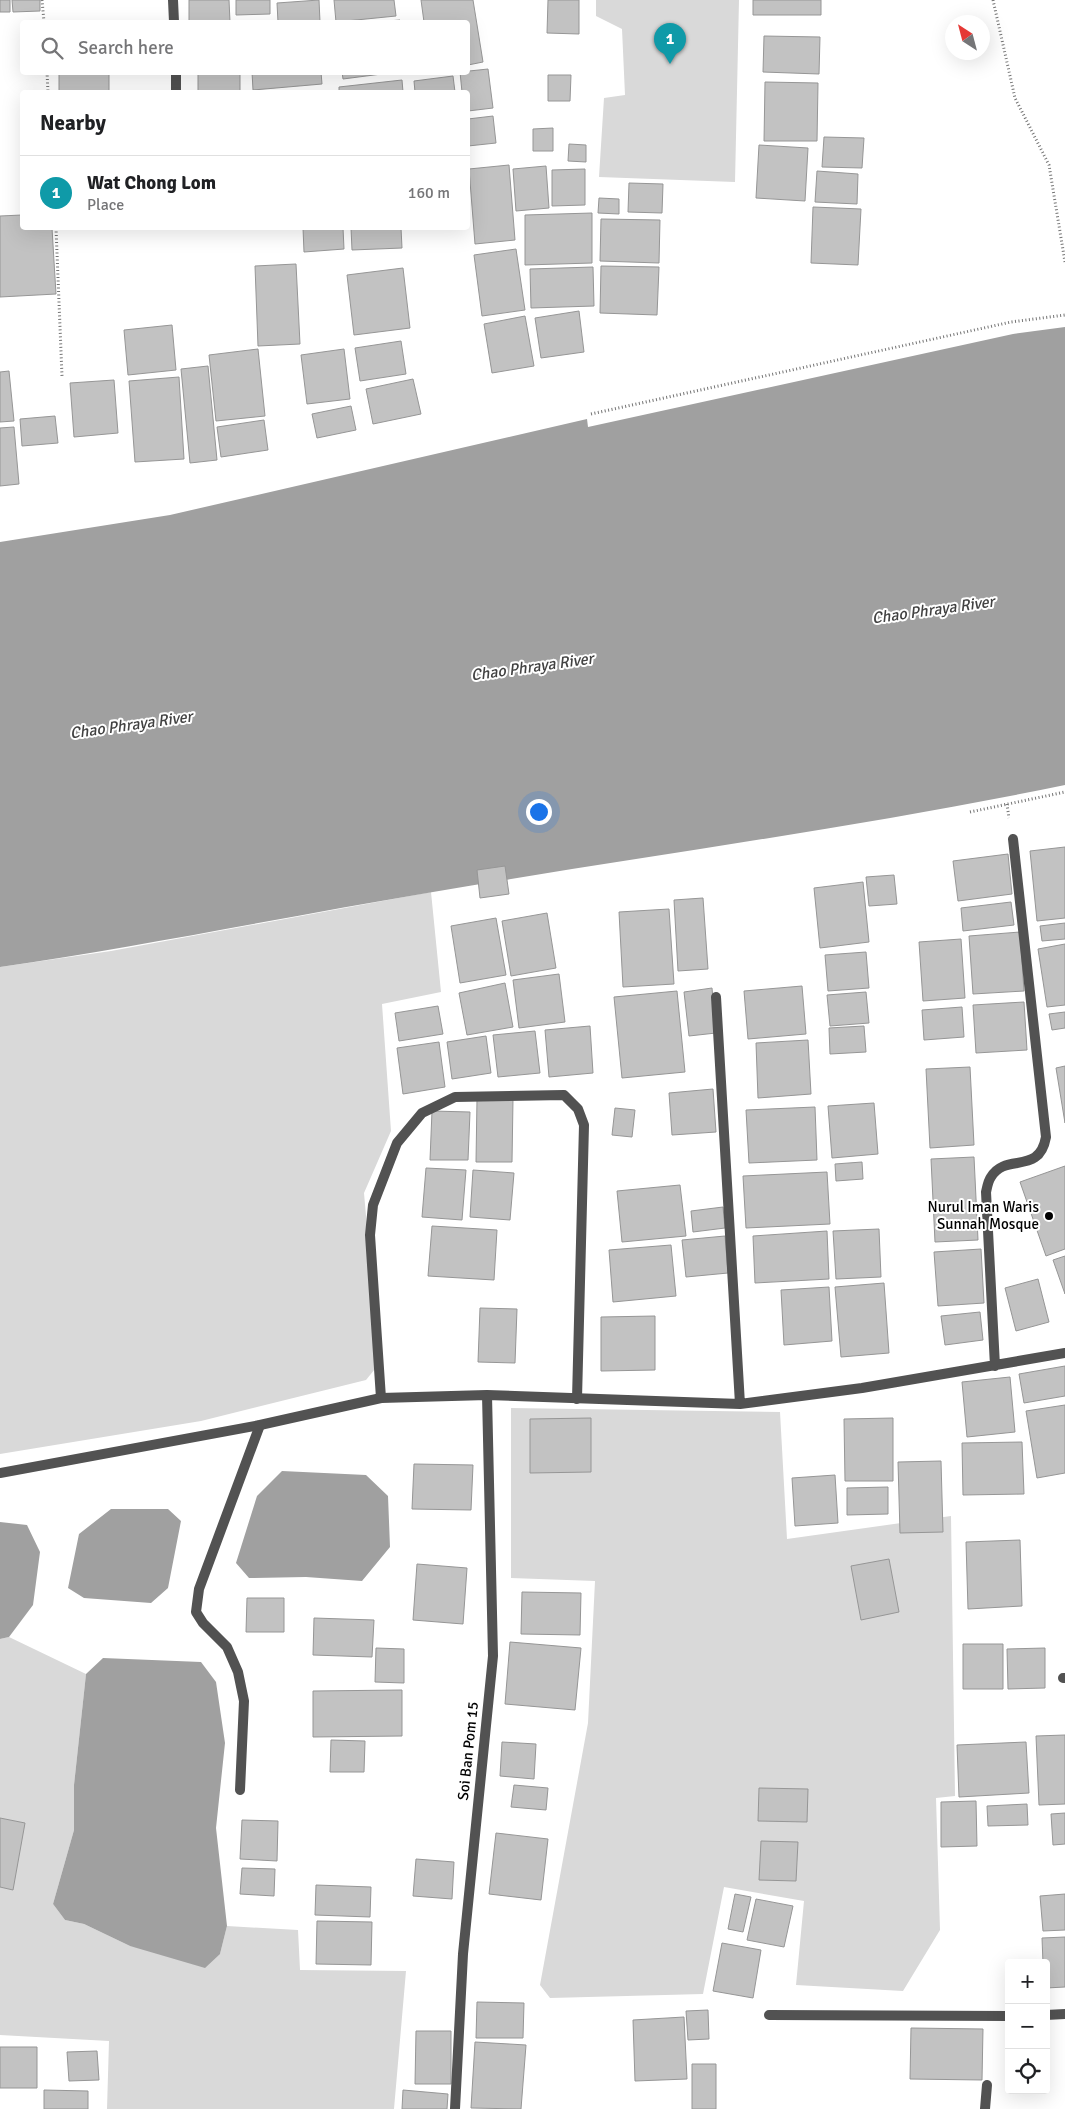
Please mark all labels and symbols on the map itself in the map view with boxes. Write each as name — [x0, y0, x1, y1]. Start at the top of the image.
north arrow — [945, 15, 990, 60]
pin: 1 — [654, 23, 686, 64]
water label: Chao Phraya River — [871, 591, 998, 628]
water label: Chao Phraya River — [470, 648, 597, 685]
water label: Chao Phraya River — [69, 706, 196, 743]
your location — [526, 799, 552, 825]
place label: Nurul Iman Waris Sunnah Mosque — [928, 1198, 1039, 1233]
marker: Nurul Iman Waris Sunnah Mosque — [1043, 1210, 1055, 1222]
street label: Soi Ban Pom 15 — [454, 1701, 482, 1801]

